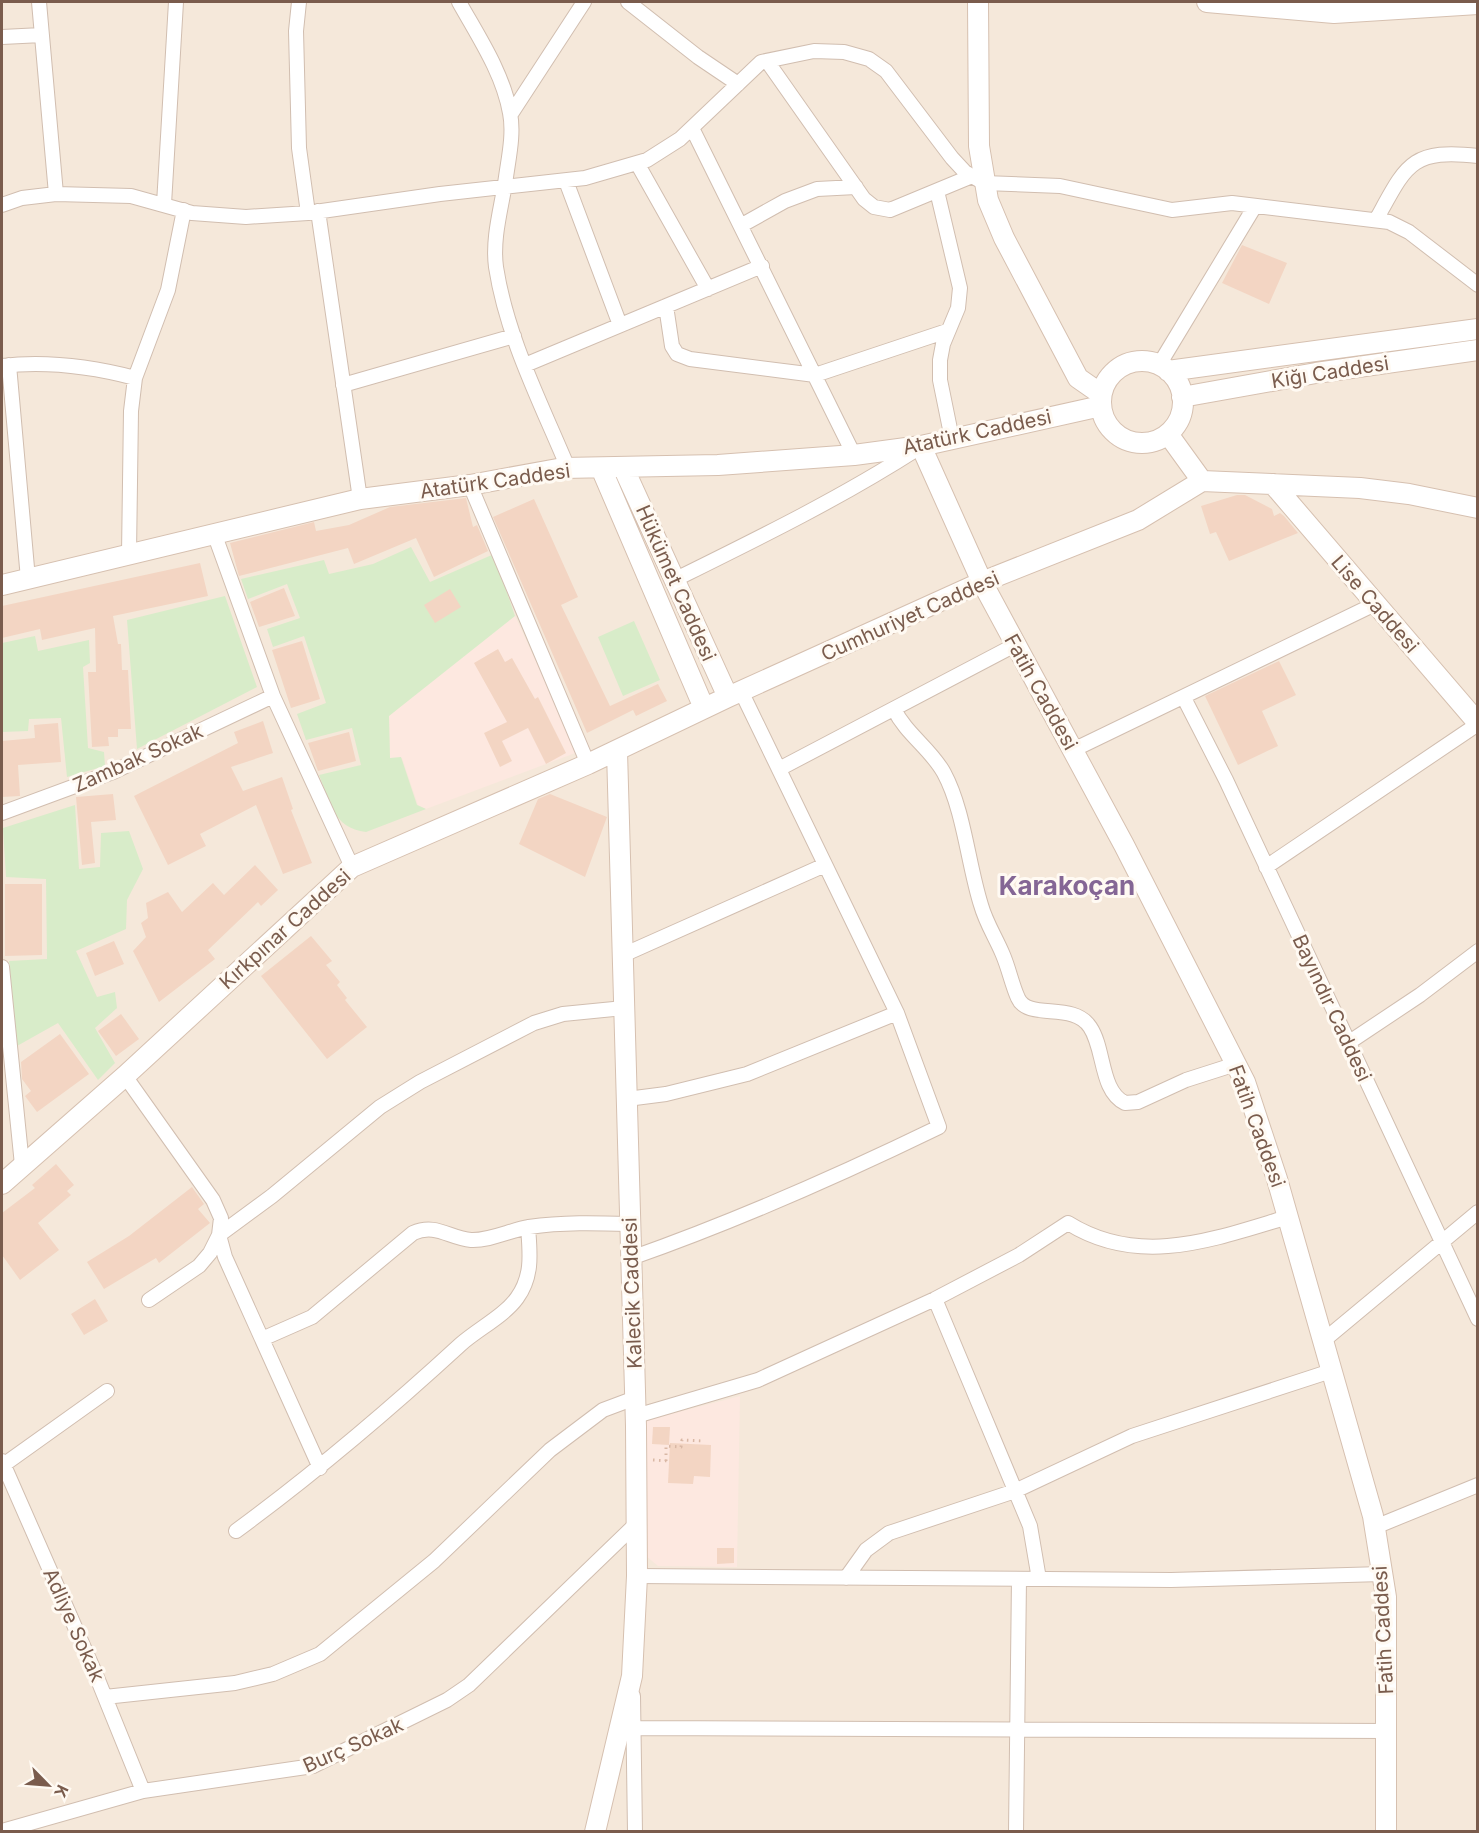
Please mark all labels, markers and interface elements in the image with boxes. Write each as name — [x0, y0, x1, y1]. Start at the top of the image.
street label: Kiğı Caddesi — [1269, 351, 1391, 393]
street label: Atatürk Caddesi — [900, 405, 1054, 459]
street label: Atatürk Caddesi — [418, 459, 572, 503]
street label: Hükümet Caddesi — [631, 501, 721, 665]
street label: Lise Caddesi — [1326, 550, 1424, 658]
street label: Cumhuriyet Caddesi — [817, 566, 1003, 666]
street label: Fatih Caddesi — [999, 630, 1083, 754]
street label: Zambak Sokak — [69, 719, 207, 797]
street label: Kırkpınar Caddesi — [215, 864, 355, 994]
district label: Karakoçan — [999, 870, 1135, 901]
street label: Bayındır Caddesi — [1287, 931, 1377, 1085]
street label: Fatih Caddesi — [1224, 1061, 1290, 1191]
street label: Kalecik Caddesi — [617, 1217, 647, 1369]
street label: Adliye Sokak — [38, 1564, 110, 1686]
street label: Fatih Caddesi — [1368, 1565, 1398, 1695]
street label: Burç Sokak — [299, 1712, 407, 1778]
north arrow — [18, 1755, 78, 1815]
text: K — [50, 1782, 73, 1801]

